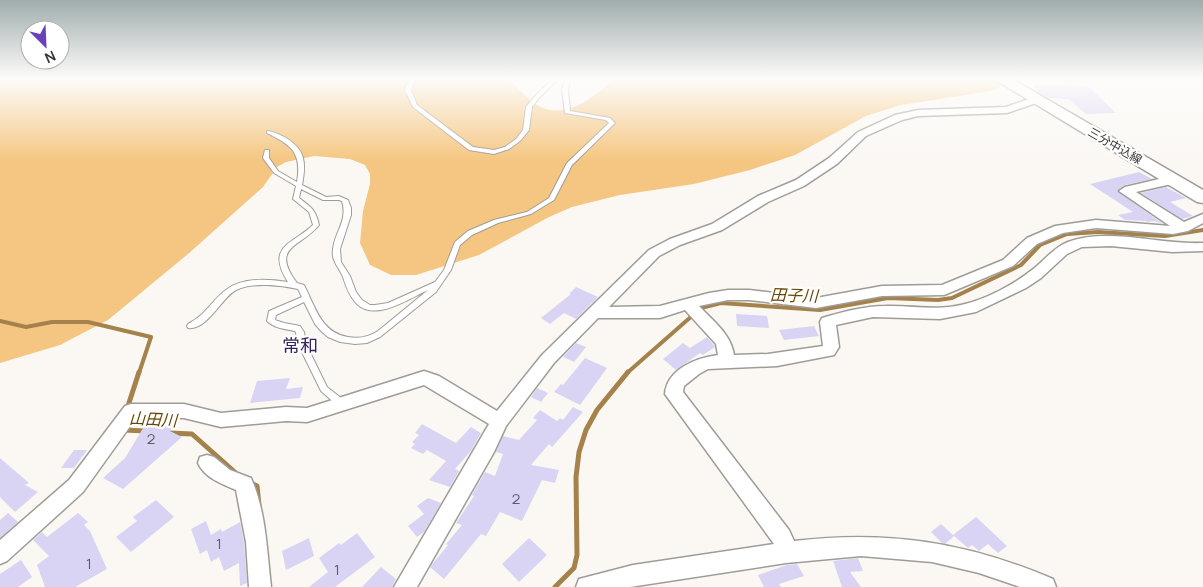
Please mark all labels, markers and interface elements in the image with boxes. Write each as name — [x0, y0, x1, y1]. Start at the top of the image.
north arrow — [20, 20, 70, 70]
text: N — [42, 47, 59, 68]
street label: 三分中込線 — [1085, 123, 1145, 168]
water label: 田子川 — [770, 283, 820, 307]
district label: 常和 — [282, 333, 318, 357]
water label: 山田川 — [128, 407, 180, 431]
house number: 2 — [147, 428, 155, 449]
house number: 2 — [512, 488, 520, 509]
house number: 1 — [216, 533, 222, 554]
house number: 1 — [86, 553, 92, 574]
house number: 1 — [334, 559, 340, 580]

